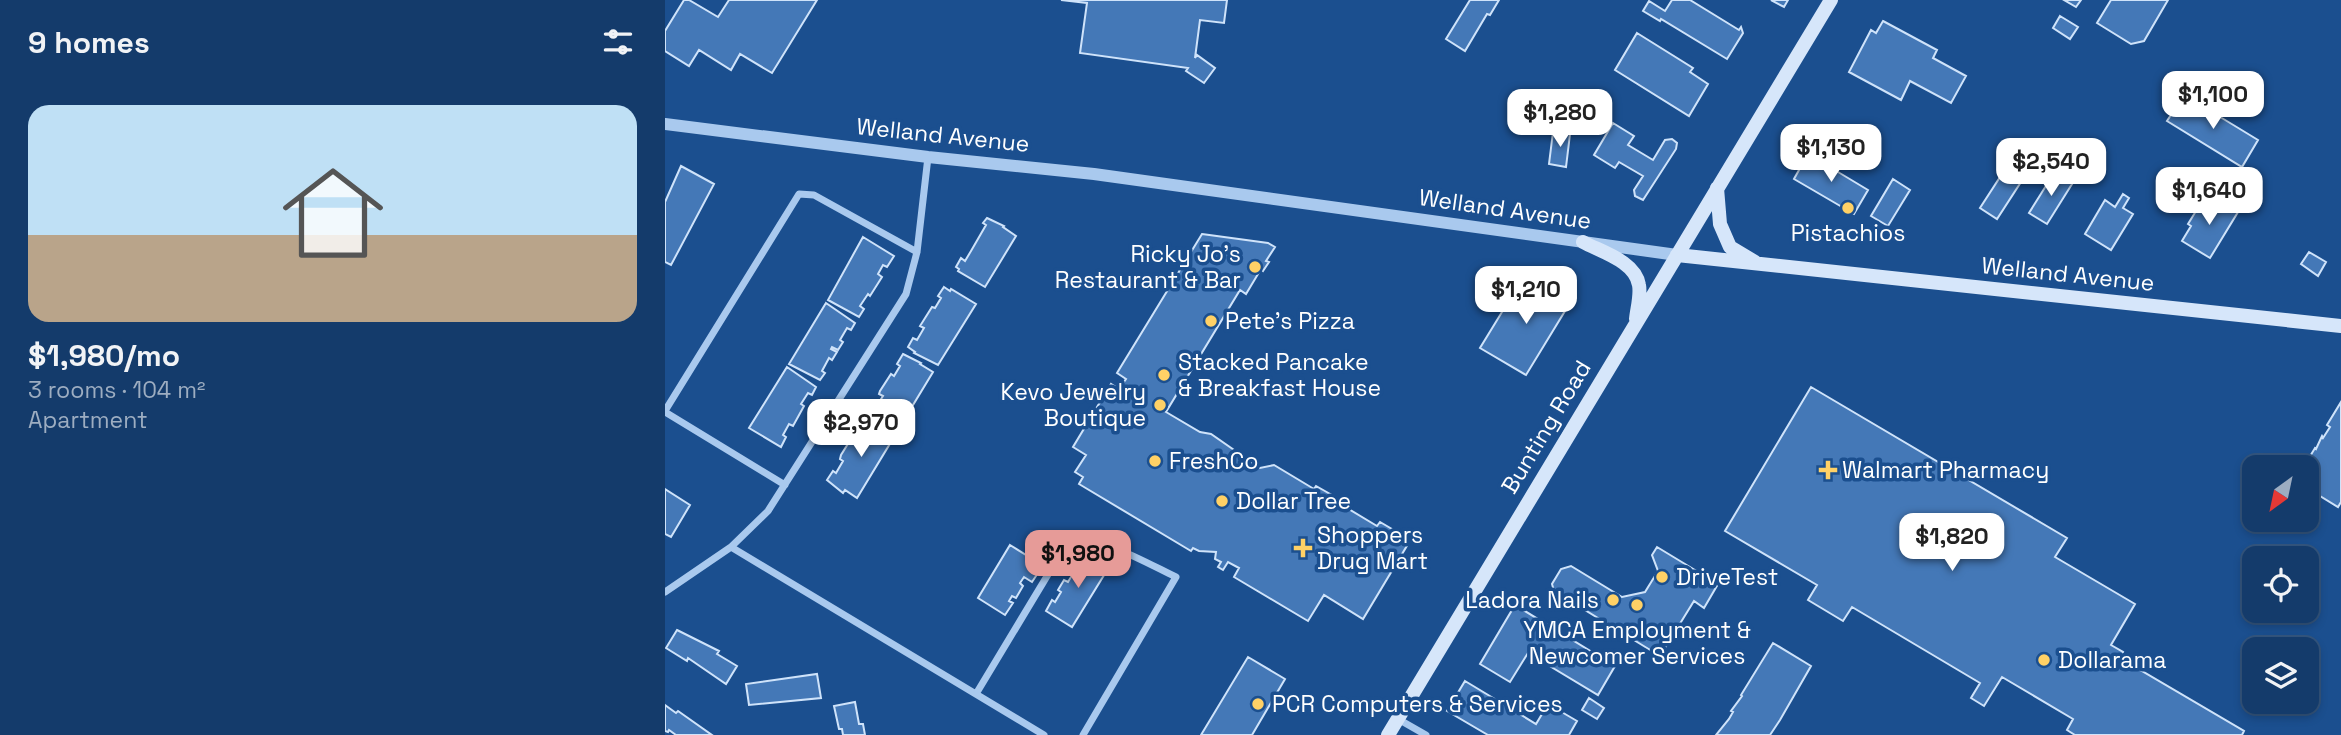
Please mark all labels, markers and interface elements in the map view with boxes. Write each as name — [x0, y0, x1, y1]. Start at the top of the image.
text: 9 homes — [28, 23, 150, 62]
icon: filters — [599, 23, 637, 61]
pin: $1,100 — [2156, 72, 2270, 131]
text: $1,100 — [2178, 79, 2248, 109]
pin: $1,280 — [1503, 90, 1617, 149]
text: $1,280 — [1523, 97, 1597, 127]
street label: Welland Avenue — [855, 111, 1031, 159]
pin: $1,130 — [1774, 124, 1888, 184]
text: $1,130 — [1796, 132, 1866, 162]
pin: $2,540 — [1994, 138, 2108, 198]
text: $2,540 — [2012, 146, 2090, 176]
icon: home — [270, 150, 396, 276]
pin: $1,640 — [2152, 168, 2266, 227]
text: $1,640 — [2172, 175, 2246, 205]
street label: Welland Avenue — [1417, 182, 1593, 236]
marker: Pistachios — [1840, 200, 1856, 216]
place label: Pistachios — [1791, 218, 1905, 248]
place label: Ricky Jo's Restaurant & Bar — [1055, 239, 1241, 295]
street label: Welland Avenue — [1980, 250, 2156, 298]
marker: Ricky Jo's Restaurant & Bar — [1247, 259, 1263, 275]
pin: $1,210 — [1469, 266, 1583, 326]
text: $1,210 — [1491, 274, 1561, 304]
place label: Pete's Pizza — [1225, 306, 1355, 336]
marker: Pete's Pizza — [1203, 313, 1219, 329]
text: $1,980/mo — [28, 336, 180, 375]
place label: Stacked Pancake & Breakfast House — [1178, 347, 1381, 403]
street label: Bunting Road — [1494, 355, 1598, 499]
marker: Stacked Pancake & Breakfast House — [1156, 367, 1172, 383]
text: 3 rooms · 104 m² — [28, 375, 205, 405]
place label: Kevo Jewelry Boutique — [1001, 377, 1146, 433]
marker: Kevo Jewelry Boutique — [1152, 397, 1168, 413]
pin: $2,970 — [804, 400, 918, 459]
text: Apartment — [28, 405, 148, 435]
text: $2,970 — [823, 407, 899, 437]
place label: FreshCo — [1169, 446, 1259, 476]
marker: FreshCo — [1147, 453, 1163, 469]
place label: Walmart Pharmacy — [1842, 455, 2049, 485]
north arrow — [2242, 455, 2319, 532]
map controls — [2242, 455, 2319, 714]
marker: Walmart Pharmacy — [1820, 462, 1836, 478]
place label: Dollar Tree — [1236, 486, 1351, 516]
marker: Dollar Tree — [1214, 493, 1230, 509]
pin: $1,820 — [1895, 514, 2009, 573]
place label: Shoppers Drug Mart — [1317, 520, 1428, 576]
text: $1,820 — [1915, 521, 1989, 551]
pin: $1,980 — [1021, 530, 1135, 590]
text: $1,980 — [1041, 538, 1115, 568]
marker: Shoppers Drug Mart — [1295, 540, 1311, 556]
button: locate — [2242, 546, 2319, 623]
place label: DriveTest — [1676, 562, 1778, 592]
marker: DriveTest — [1654, 569, 1670, 585]
place label: Ladora Nails — [1465, 585, 1599, 615]
marker: Ladora Nails — [1605, 592, 1621, 608]
marker: YMCA Employment & Newcomer Services — [1629, 597, 1645, 613]
place label: YMCA Employment & Newcomer Services — [1523, 615, 1751, 671]
button: layers — [2242, 637, 2319, 714]
place label: Dollarama — [2058, 645, 2166, 675]
marker: Dollarama — [2036, 652, 2052, 668]
place label: PCR Computers & Services — [1272, 689, 1563, 719]
marker: PCR Computers & Services — [1250, 696, 1266, 712]

